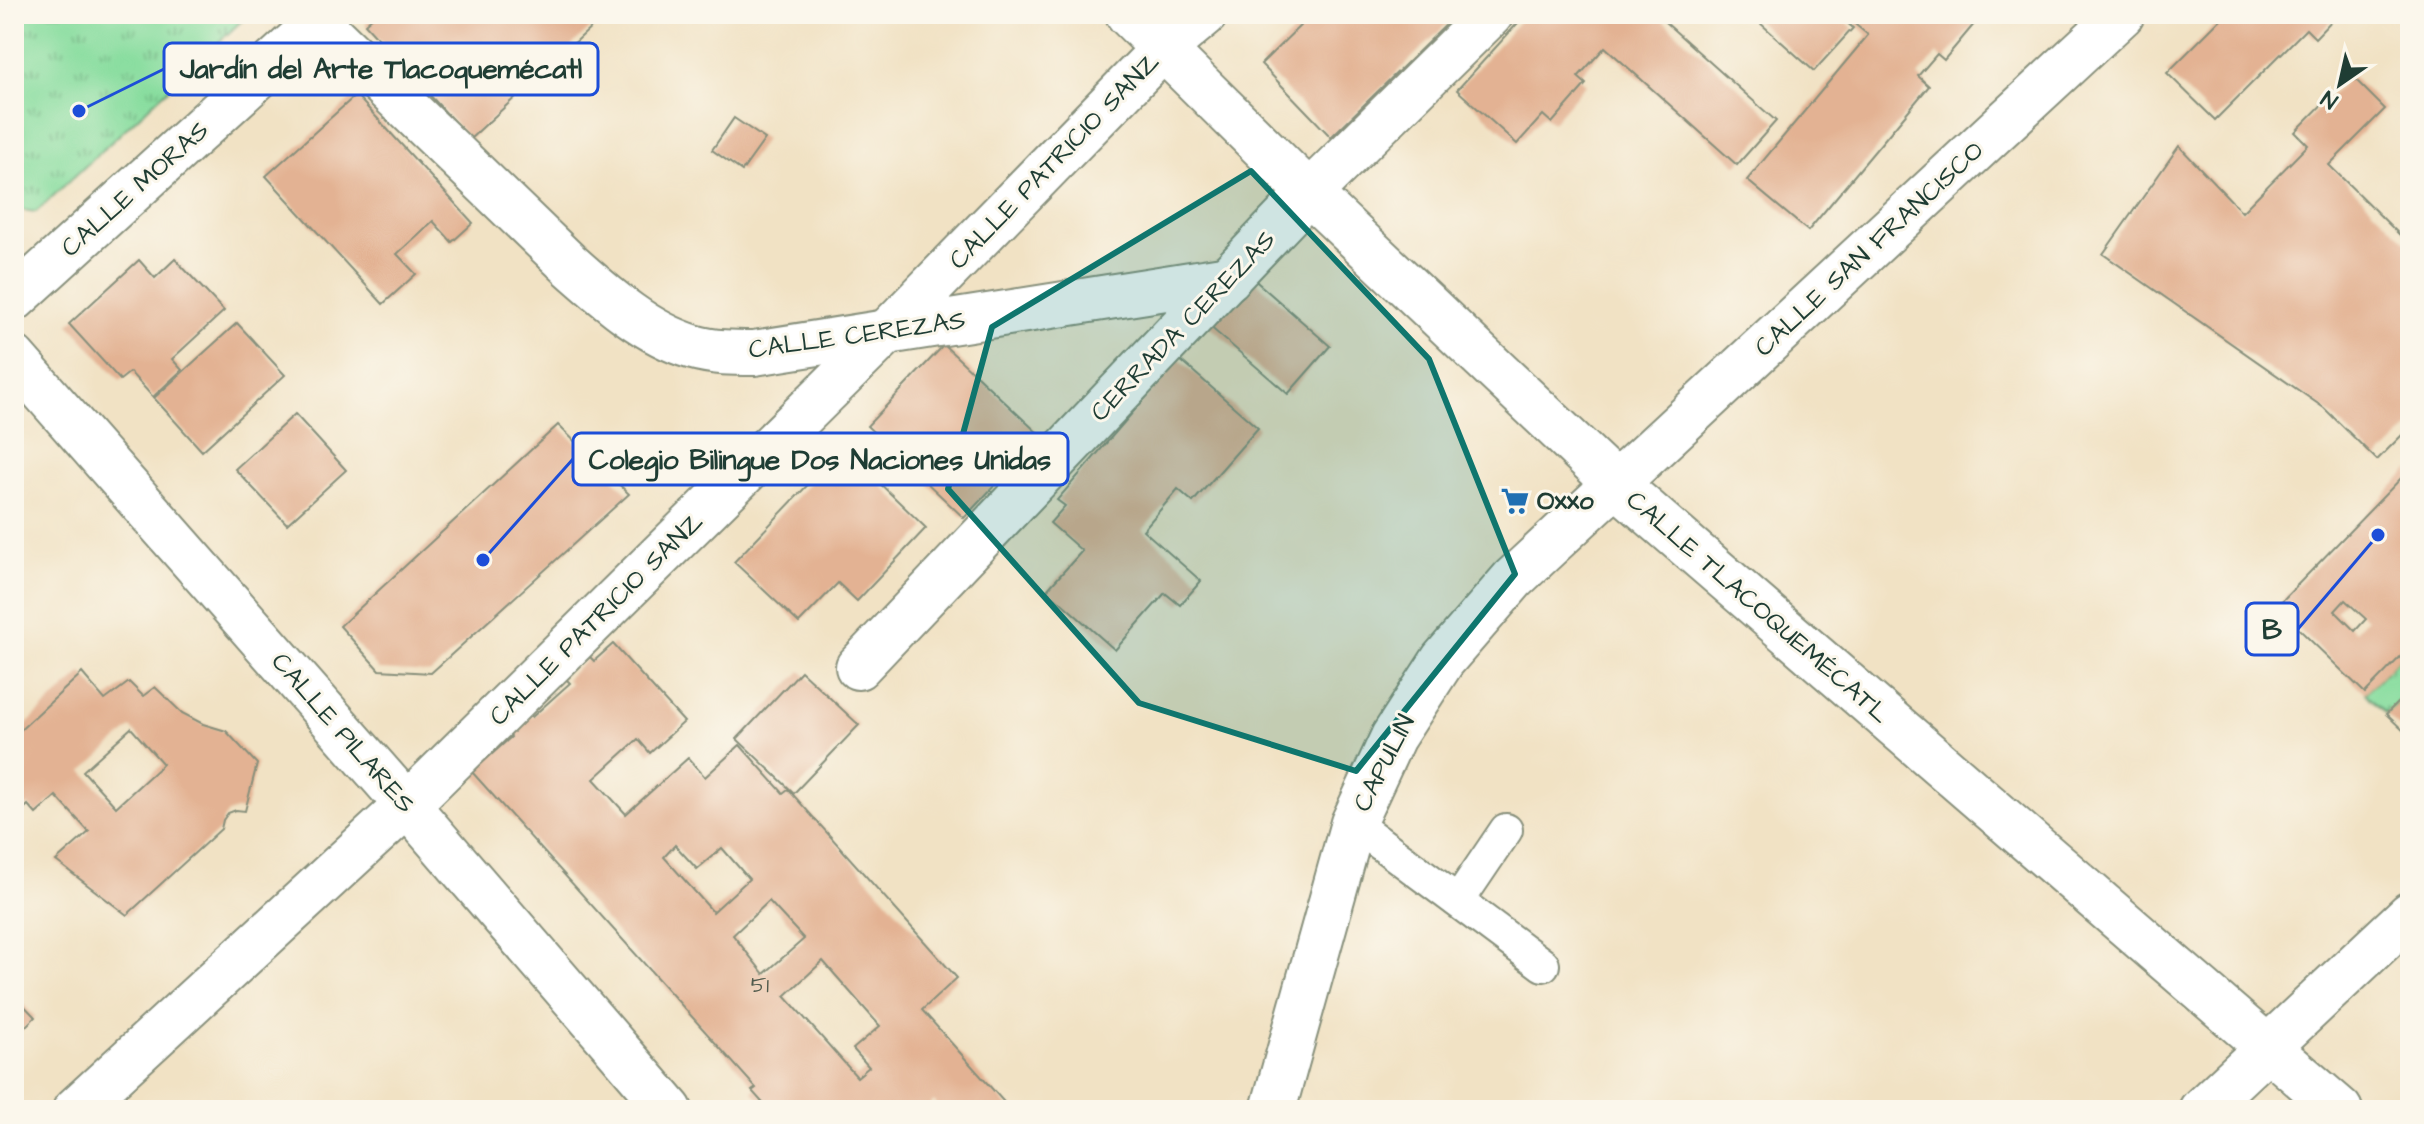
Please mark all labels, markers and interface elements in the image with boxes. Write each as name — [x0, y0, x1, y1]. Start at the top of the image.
callout: Jardín del Arte Tlacoquemécatl — [164, 43, 598, 95]
north arrow — [2300, 44, 2380, 124]
street label: CALLE PATRICIO SANZ — [941, 45, 1167, 277]
text: Jardín del Arte Tlacoquemécatl — [179, 50, 582, 89]
text: N — [2315, 83, 2344, 116]
street label: CALLE MORAS — [53, 113, 217, 265]
street label: CALLE SAN FRANCISCO — [1747, 133, 1991, 365]
street label: CERRADA CEREZAS — [1082, 223, 1284, 429]
street label: CALLE CEREZAS — [746, 302, 968, 368]
callout: Colegio Bilingue Dos Naciones Unidas — [573, 433, 1068, 485]
text: Colegio Bilingue Dos Naciones Unidas — [589, 441, 1051, 482]
street label: CALLE TLACOQUEMÉCATL — [1619, 482, 1897, 732]
place label: Oxxo — [1537, 483, 1594, 519]
supermarket icon: Oxxo — [1500, 486, 1530, 516]
street label: CALLE PATRICIO SANZ — [481, 504, 711, 734]
callout: B — [2246, 603, 2298, 655]
text: B — [2262, 611, 2282, 650]
street label: CALLE PILARES — [263, 645, 423, 821]
street label: CAPULIN — [1344, 708, 1424, 818]
house number: 51 — [751, 970, 769, 1001]

